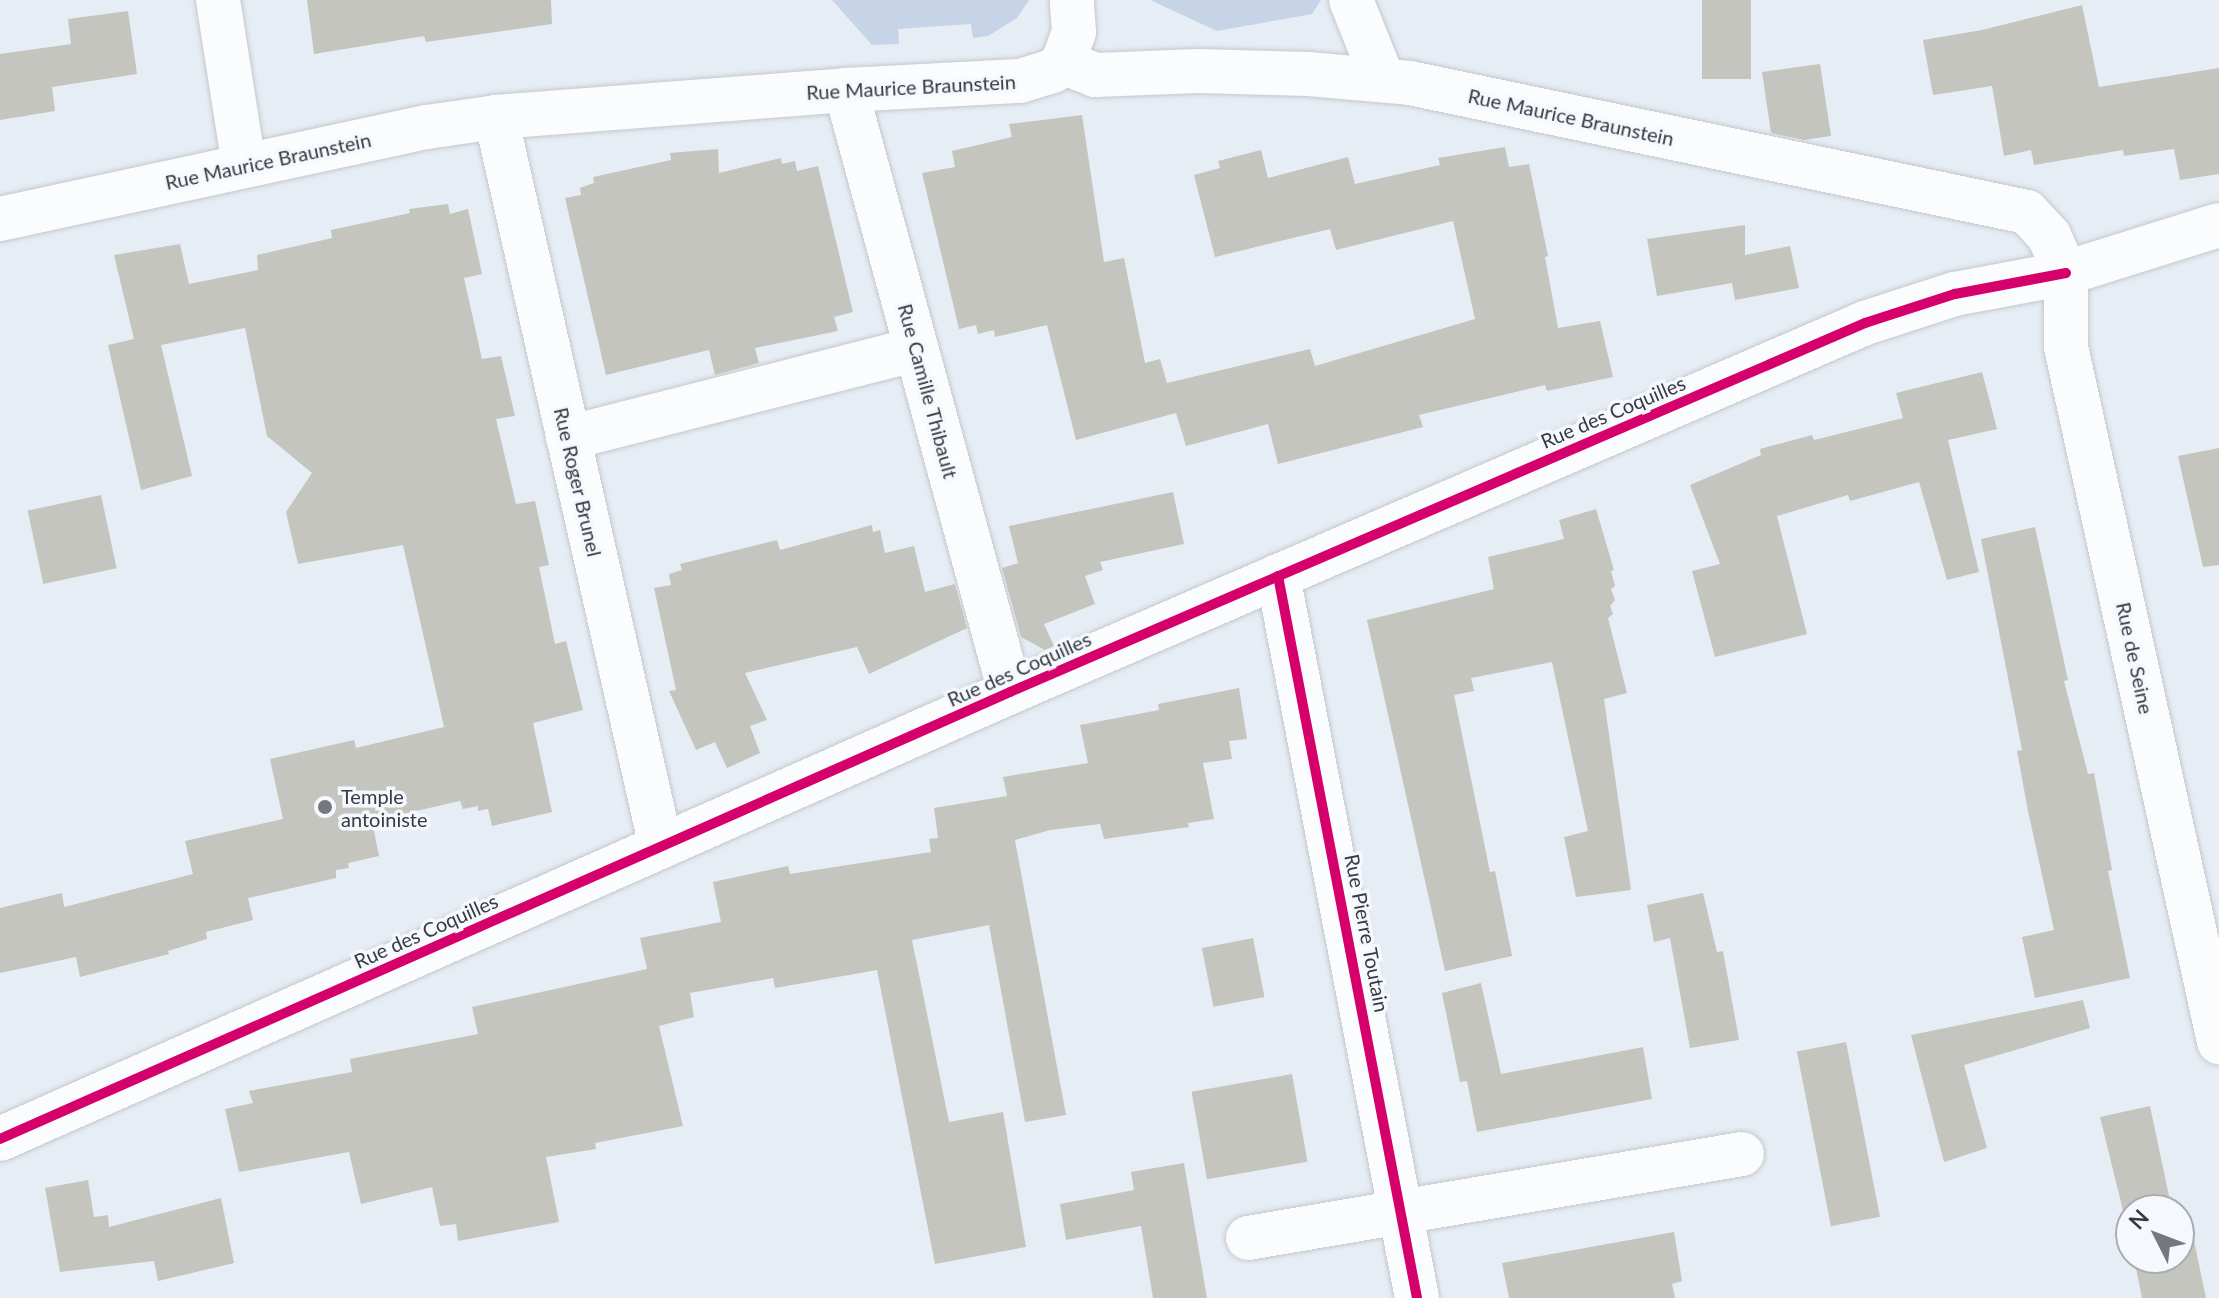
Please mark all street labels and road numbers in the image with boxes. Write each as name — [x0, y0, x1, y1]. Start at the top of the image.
street label: Rue Maurice Braunstein — [806, 70, 1016, 104]
street label: Rue Maurice Braunstein — [1466, 83, 1676, 151]
street label: Rue Maurice Braunstein — [163, 127, 373, 195]
street label: Rue Camille Thibault — [893, 301, 963, 481]
street label: Rue des Coquilles — [1537, 371, 1689, 453]
street label: Rue Roger Brunel — [549, 405, 607, 559]
street label: Rue de Seine — [2111, 600, 2159, 716]
street label: Rue des Coquilles — [943, 627, 1095, 711]
street label: Rue Pierre Toutain — [1340, 852, 1394, 1014]
street label: Rue des Coquilles — [350, 889, 502, 973]

